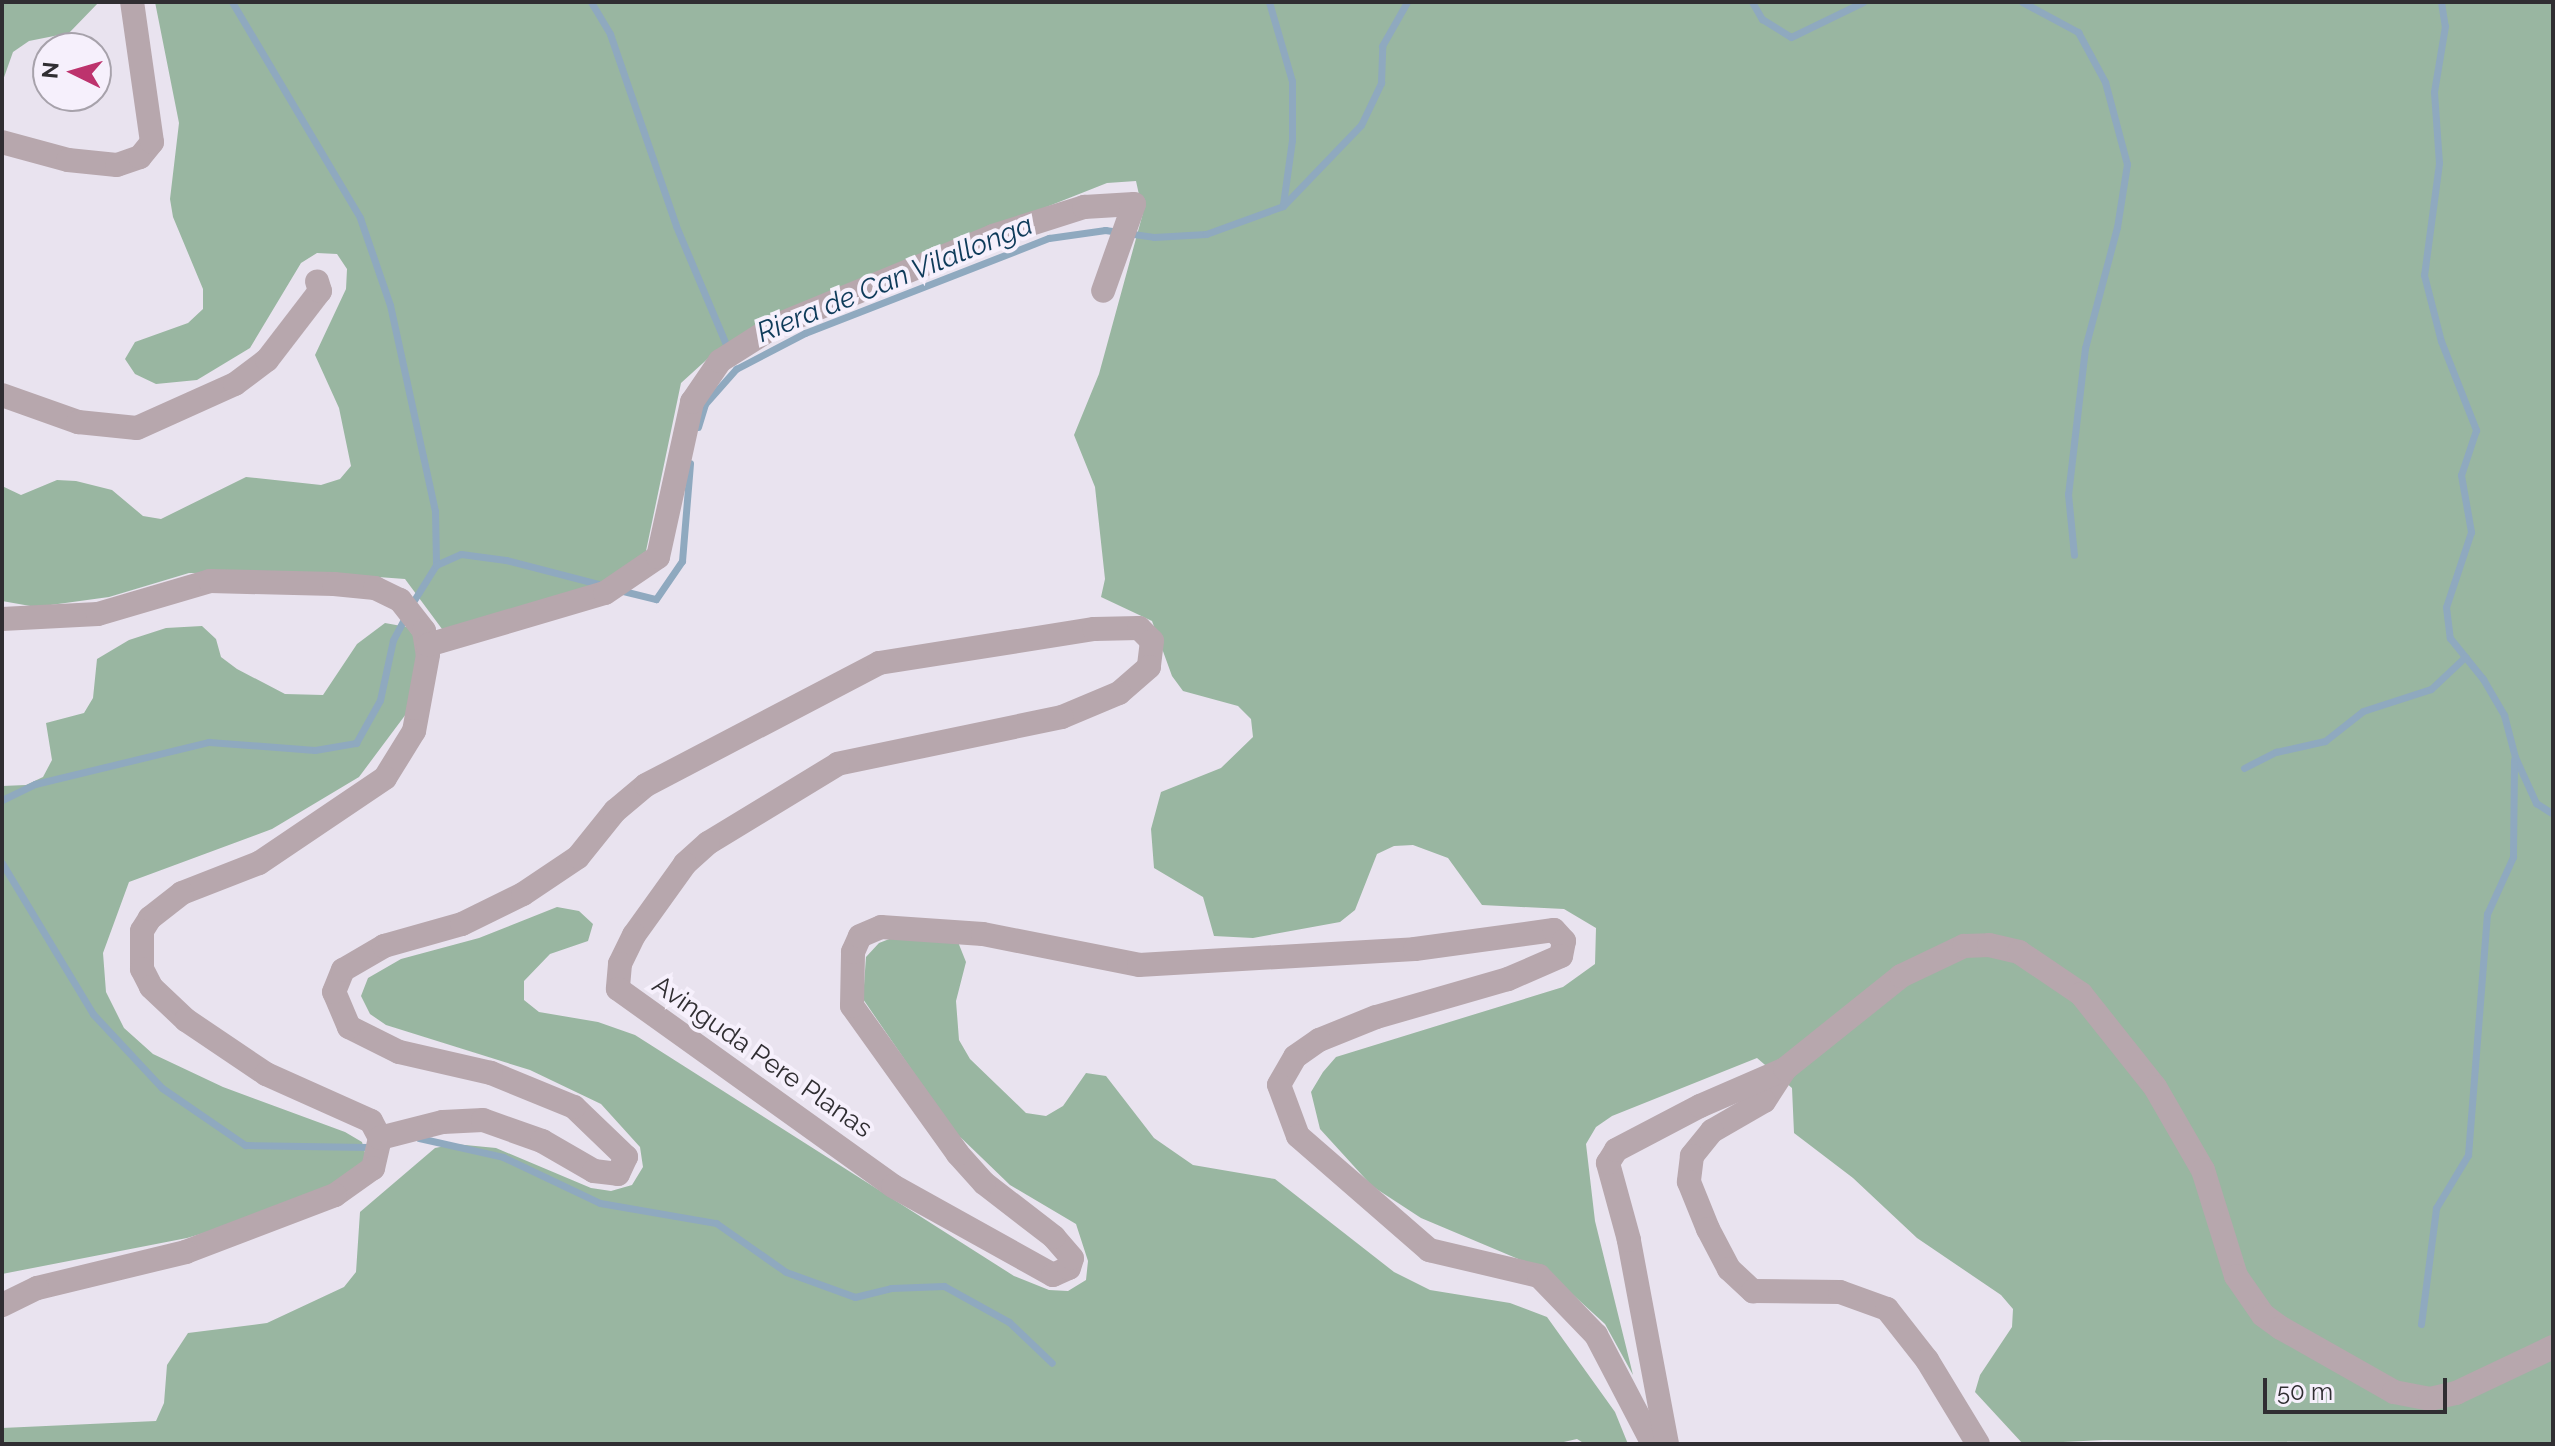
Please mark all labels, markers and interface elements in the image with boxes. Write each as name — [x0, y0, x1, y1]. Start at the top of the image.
north arrow — [32, 32, 112, 112]
text: N — [36, 61, 64, 80]
water label: Riera de Can Vilallonga — [752, 208, 1038, 350]
street label: Avinguda Pere Planas — [646, 969, 878, 1145]
scale bar — [2267, 1362, 2451, 1412]
text: 50 m — [2277, 1377, 2333, 1406]

